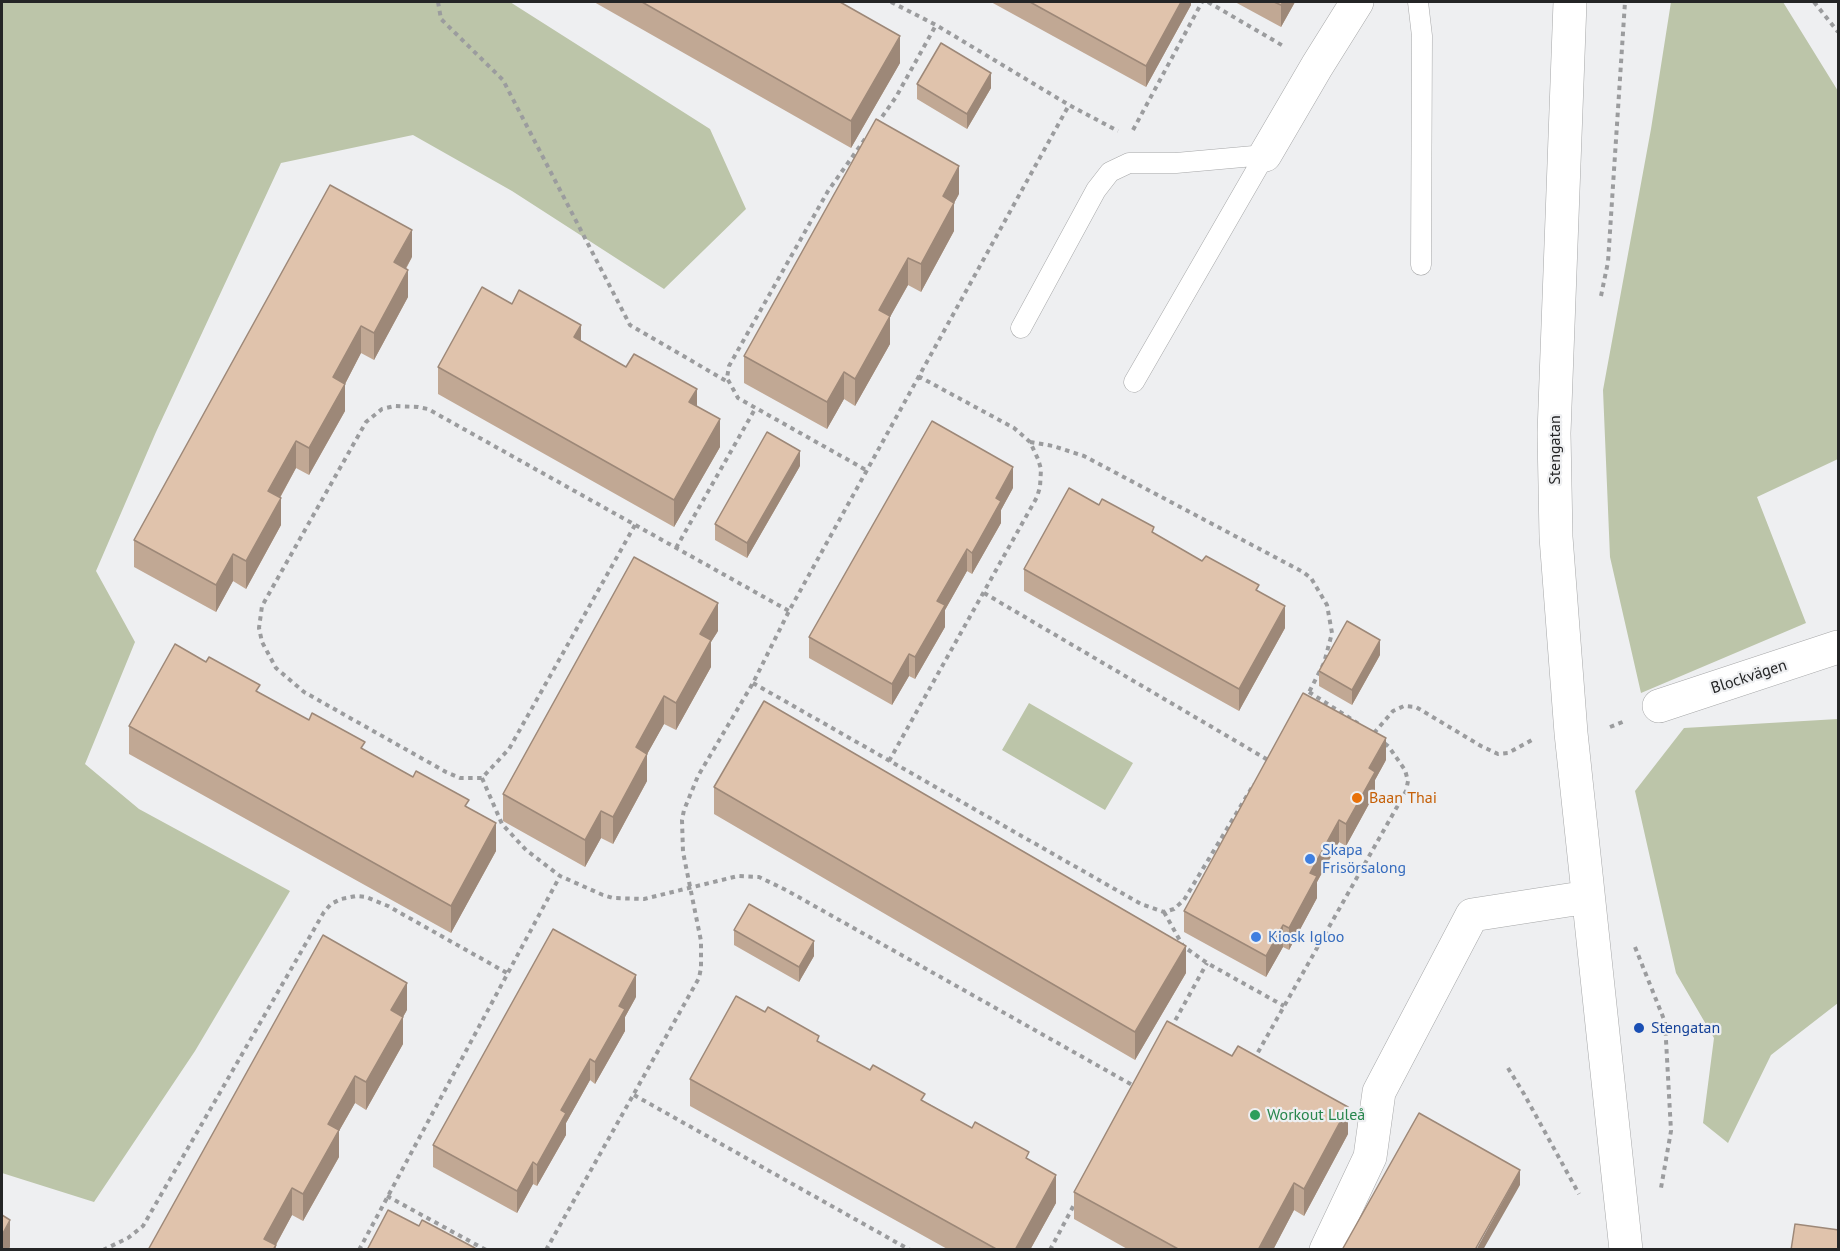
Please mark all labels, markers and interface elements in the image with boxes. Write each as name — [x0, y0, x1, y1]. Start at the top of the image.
street label: Stengatan — [1545, 415, 1565, 485]
street label: Blockvägen — [1709, 656, 1789, 698]
place label: Baan Thai — [1369, 788, 1437, 808]
marker: Baan Thai — [1350, 791, 1364, 805]
place label: Skapa Frisörsalong — [1322, 840, 1406, 878]
marker: Skapa Frisörsalong — [1303, 852, 1317, 866]
place label: Kiosk Igloo — [1268, 927, 1344, 947]
marker: Kiosk Igloo — [1249, 930, 1263, 944]
place label: Stengatan — [1651, 1018, 1720, 1038]
marker: Stengatan — [1632, 1021, 1646, 1035]
place label: Workout Luleå — [1267, 1105, 1365, 1125]
marker: Workout Luleå — [1248, 1108, 1262, 1122]

